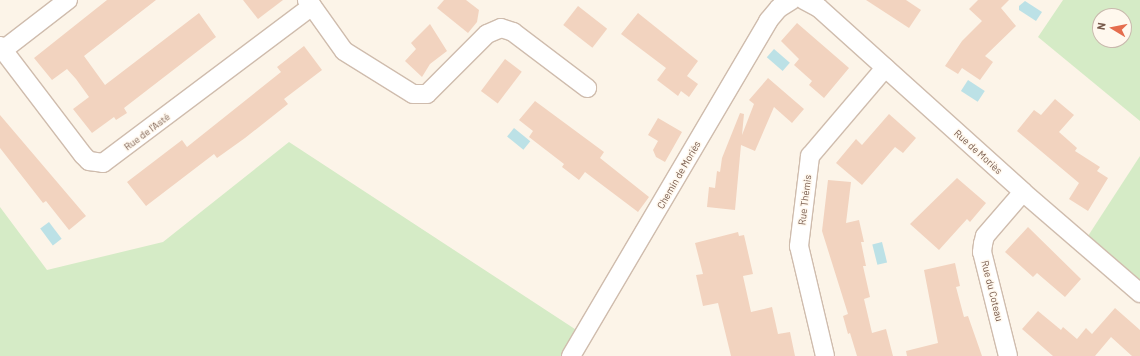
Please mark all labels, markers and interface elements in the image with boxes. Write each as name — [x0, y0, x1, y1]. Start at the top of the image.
north arrow — [1092, 8, 1132, 48]
text: N — [1094, 21, 1108, 31]
street label: Rue de l'Asté — [122, 111, 172, 153]
street label: Rue de Moriès — [952, 127, 1004, 177]
street label: Chemin de Moriès — [655, 139, 703, 211]
street label: Rue Thémis — [796, 174, 814, 226]
street label: Rue du Coteau — [979, 259, 1005, 323]

